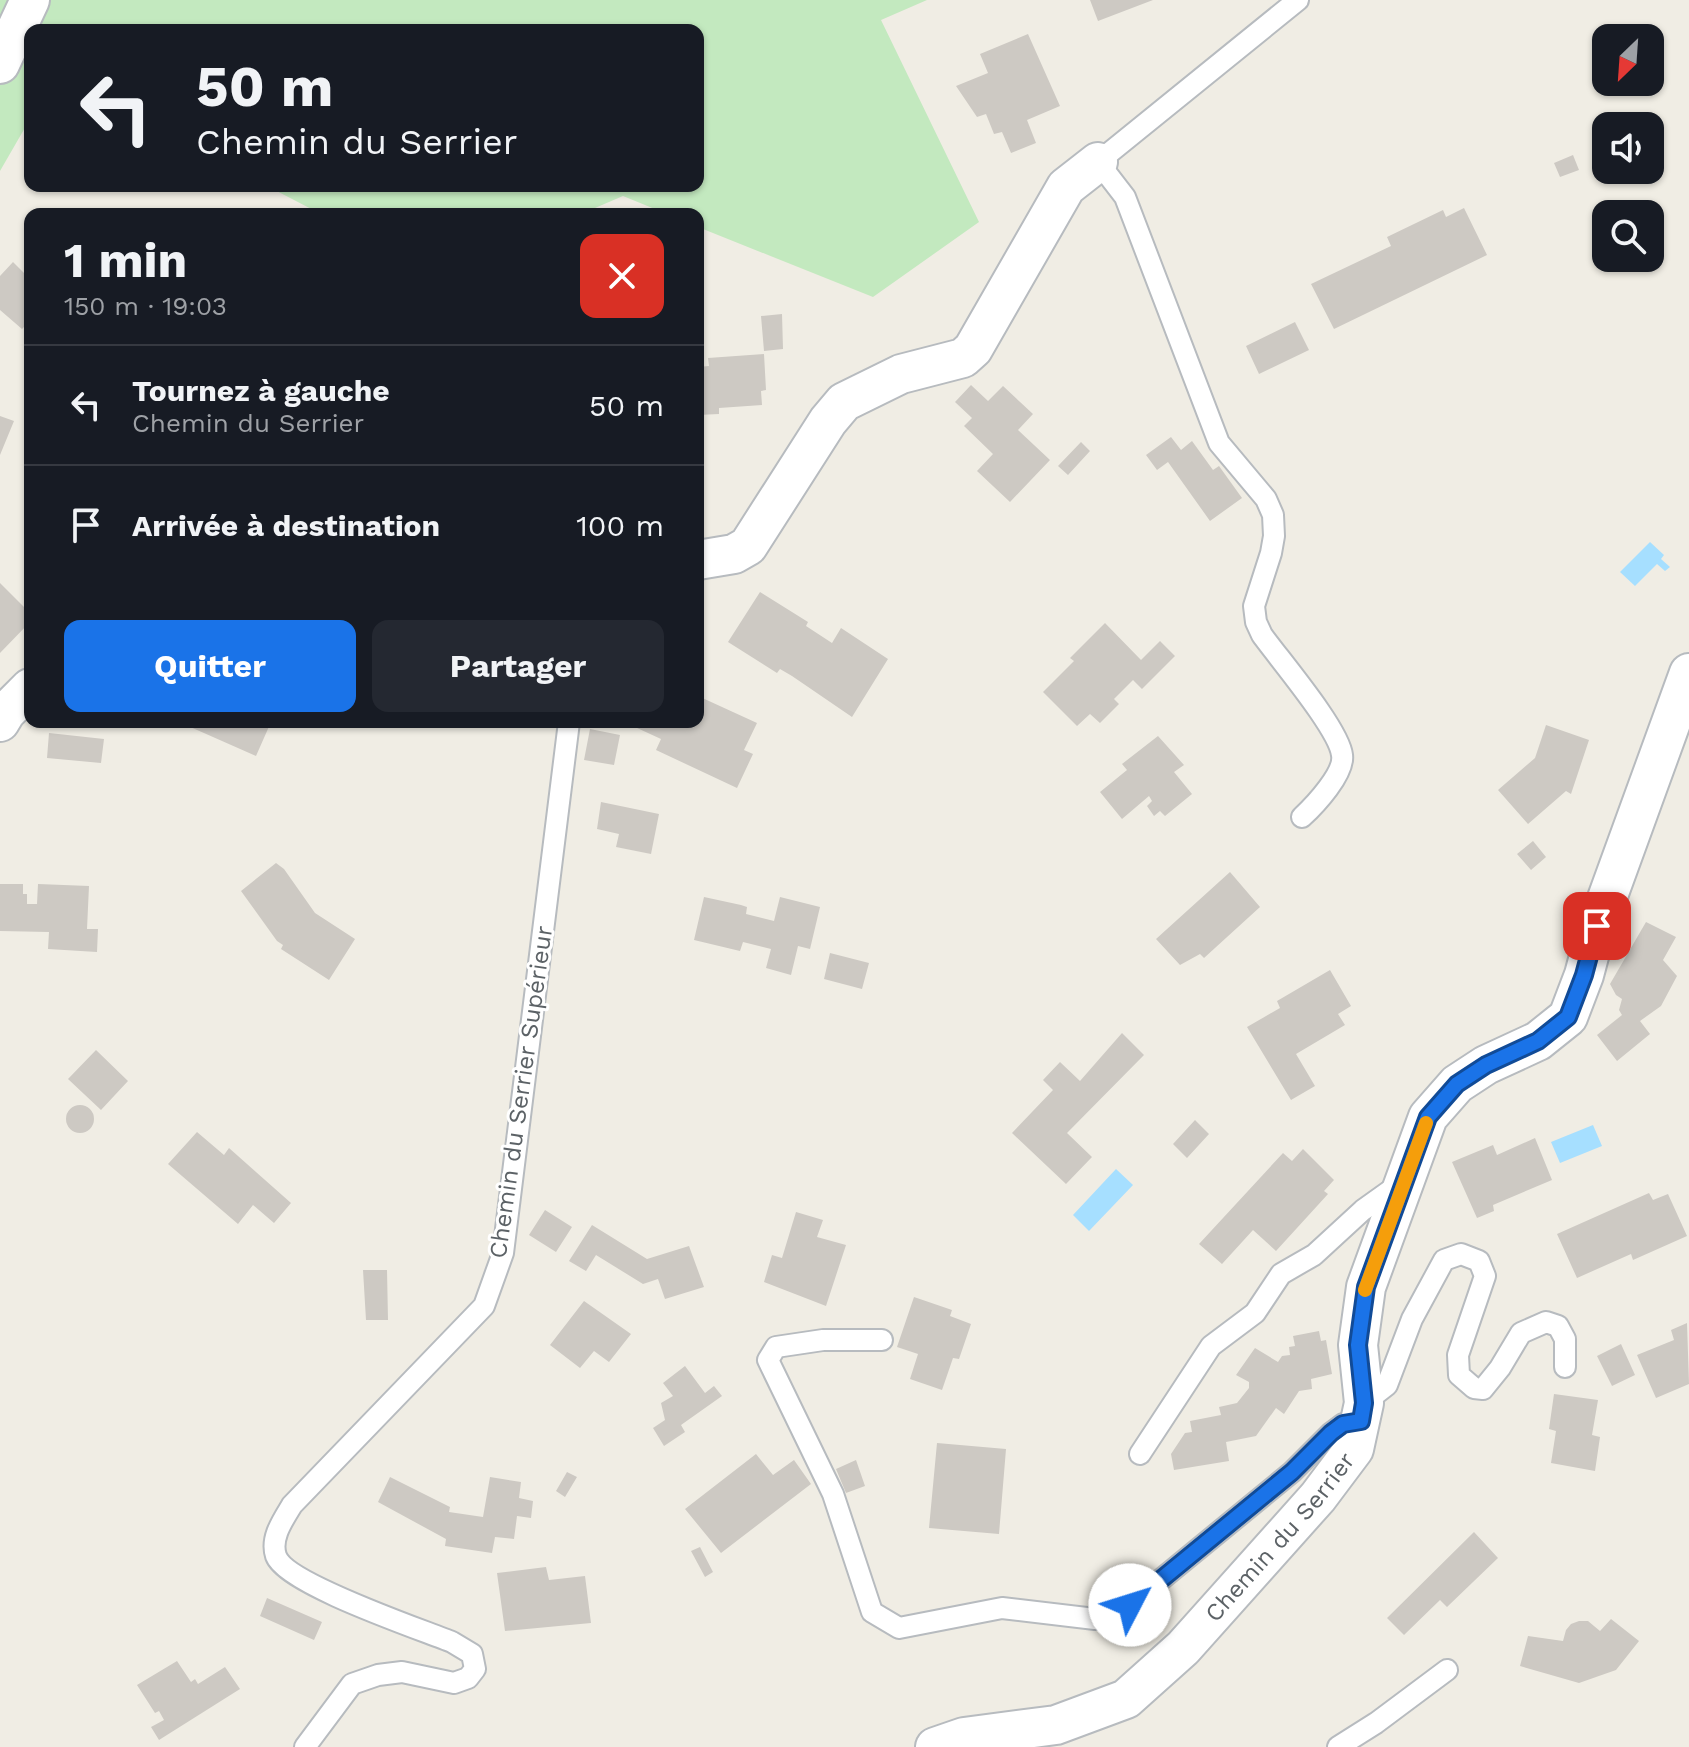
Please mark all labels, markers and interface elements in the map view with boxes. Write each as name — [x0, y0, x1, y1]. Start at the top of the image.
north arrow — [1592, 24, 1664, 96]
map controls — [1592, 24, 1664, 272]
text: 50 m — [196, 54, 333, 120]
icon: left — [64, 56, 168, 160]
button: sound — [1592, 112, 1664, 184]
text: Chemin du Serrier — [196, 121, 518, 163]
button: search — [1592, 200, 1664, 272]
text: 1 min — [64, 232, 187, 289]
button: close — [580, 234, 664, 318]
text: 150 m · 19:03 — [64, 291, 227, 321]
text: Tournez à gauche — [132, 373, 390, 408]
icon: left — [64, 383, 108, 427]
text: 50 m — [589, 388, 664, 423]
text: Chemin du Serrier — [132, 408, 364, 438]
icon: arrive — [64, 503, 108, 547]
text: Arrivée à destination — [132, 508, 440, 543]
text: 100 m — [576, 508, 664, 543]
button: Quitter — [64, 620, 356, 712]
button: Partager — [372, 620, 664, 712]
pin — [1563, 892, 1631, 960]
icon: arrive — [1575, 904, 1619, 948]
street label: Chemin du Serrier Supérieur — [484, 924, 558, 1260]
street label: Chemin du Serrier — [1199, 1447, 1361, 1627]
position arrow — [1088, 1563, 1172, 1647]

